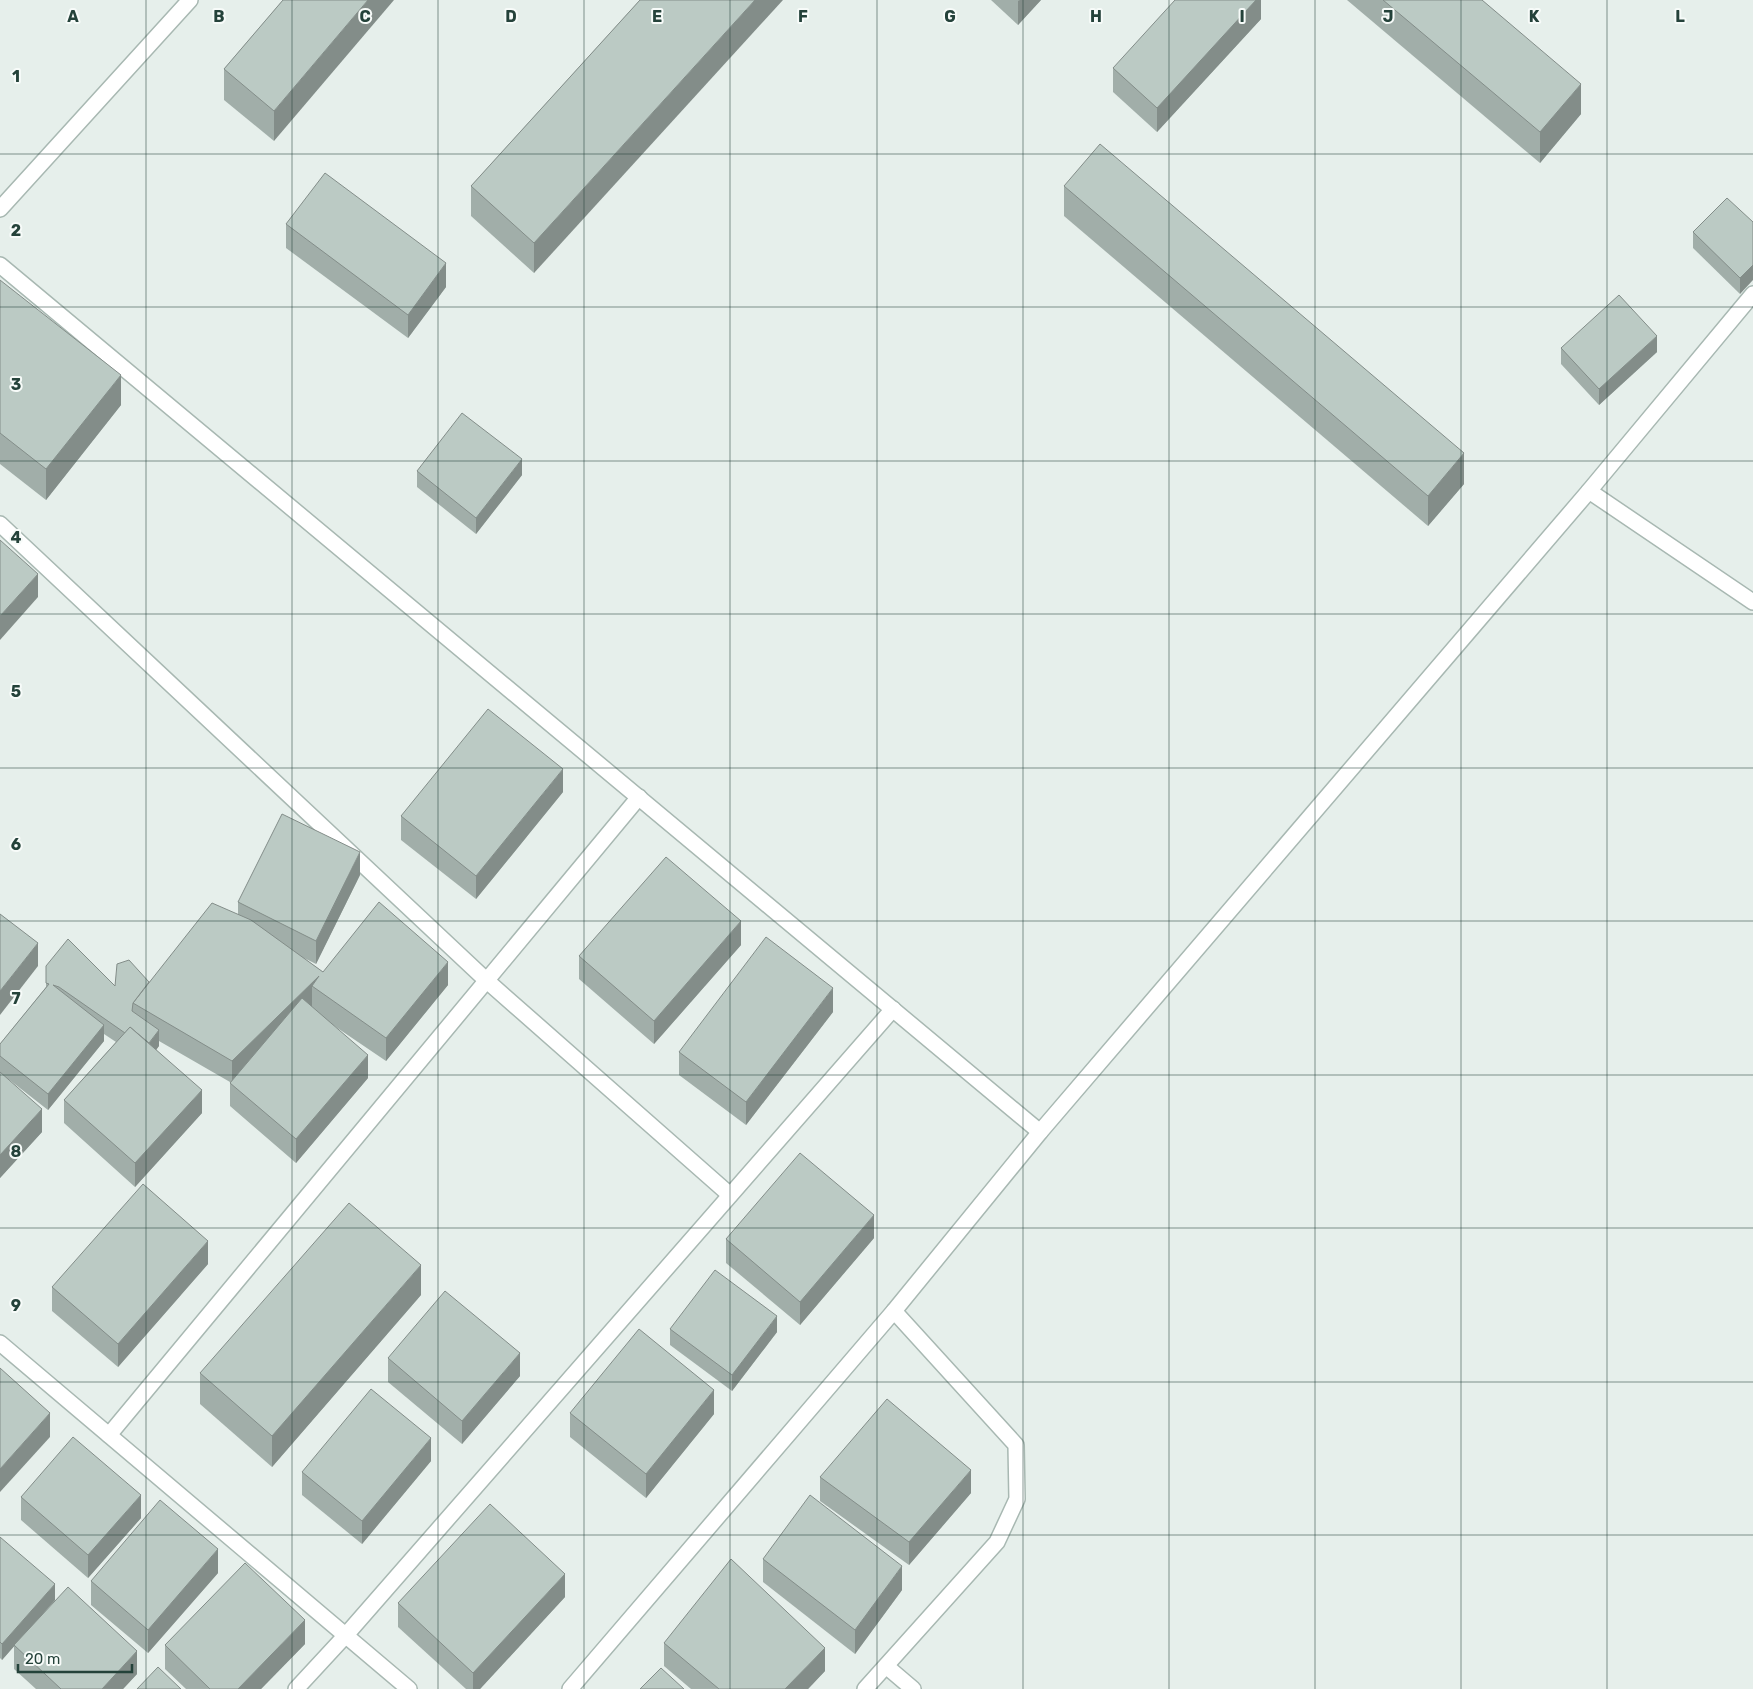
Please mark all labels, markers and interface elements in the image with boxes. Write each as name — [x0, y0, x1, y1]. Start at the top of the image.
text: A — [67, 7, 79, 26]
text: B — [213, 7, 225, 26]
text: C — [359, 7, 371, 26]
text: D — [505, 7, 517, 26]
text: E — [652, 7, 662, 26]
text: F — [798, 7, 808, 26]
text: G — [944, 7, 956, 26]
text: H — [1090, 7, 1102, 26]
text: I — [1239, 7, 1245, 26]
text: J — [1383, 7, 1393, 26]
text: K — [1529, 7, 1540, 26]
text: L — [1675, 7, 1685, 26]
text: 1 — [12, 67, 20, 86]
text: 2 — [11, 221, 21, 240]
text: 3 — [11, 375, 21, 394]
text: 4 — [11, 528, 22, 547]
text: 5 — [11, 682, 21, 701]
text: 6 — [11, 835, 21, 854]
text: 7 — [11, 989, 21, 1008]
text: 8 — [11, 1142, 22, 1161]
text: 9 — [11, 1296, 21, 1315]
scale bar — [18, 1642, 131, 1674]
text: 20 m — [25, 1650, 60, 1668]

